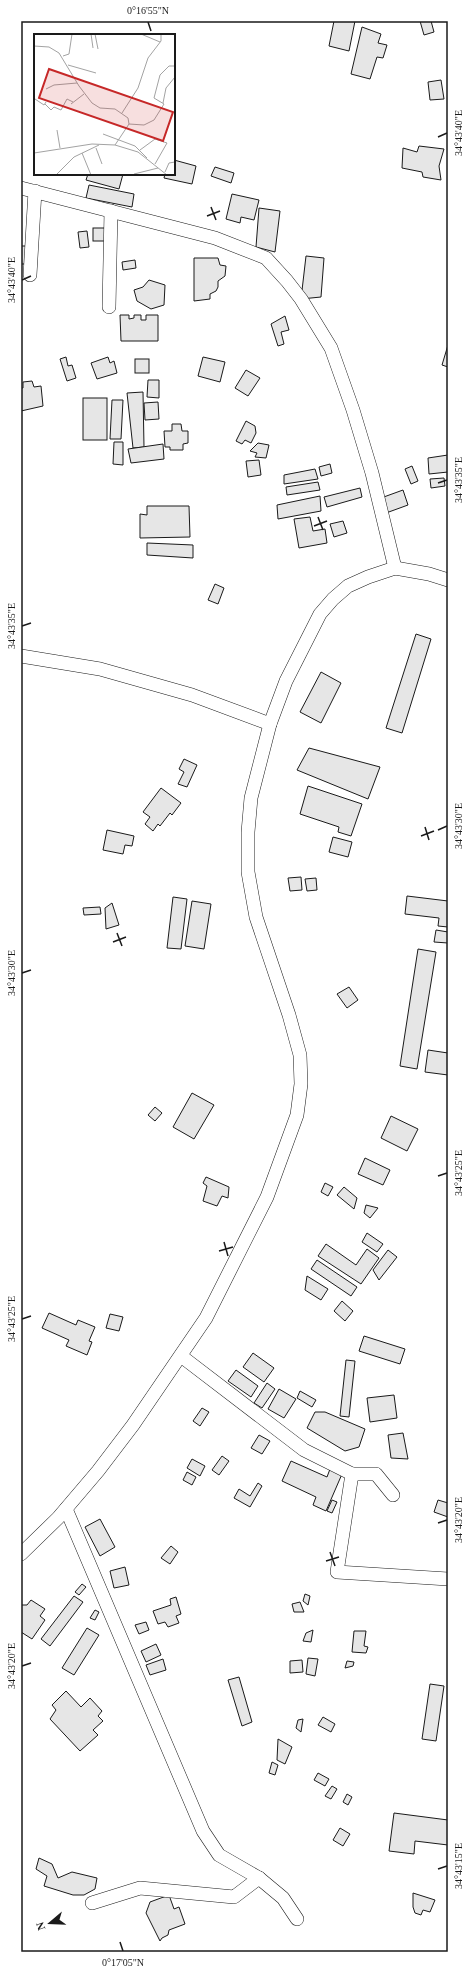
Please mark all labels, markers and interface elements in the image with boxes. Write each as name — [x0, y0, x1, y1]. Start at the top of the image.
text: 0°16'55"N — [127, 5, 169, 16]
inset map — [34, 34, 175, 175]
text: 34°43'40"E — [453, 110, 464, 156]
text: 34°43'40"E — [6, 257, 17, 303]
text: 34°43'35"E — [453, 457, 464, 503]
text: 34°43'35"E — [6, 603, 17, 649]
text: 34°43'30"E — [453, 803, 464, 849]
text: 34°43'30"E — [6, 950, 17, 996]
text: 34°43'25"E — [453, 1150, 464, 1196]
text: 34°43'25"E — [6, 1296, 17, 1342]
text: 34°43'20"E — [453, 1497, 464, 1543]
text: 34°43'20"E — [6, 1643, 17, 1689]
text: 34°43'15"E — [453, 1843, 464, 1889]
north arrow — [30, 1903, 70, 1943]
text: N — [34, 1920, 48, 1932]
text: 0°17'05"N — [102, 1957, 144, 1968]

